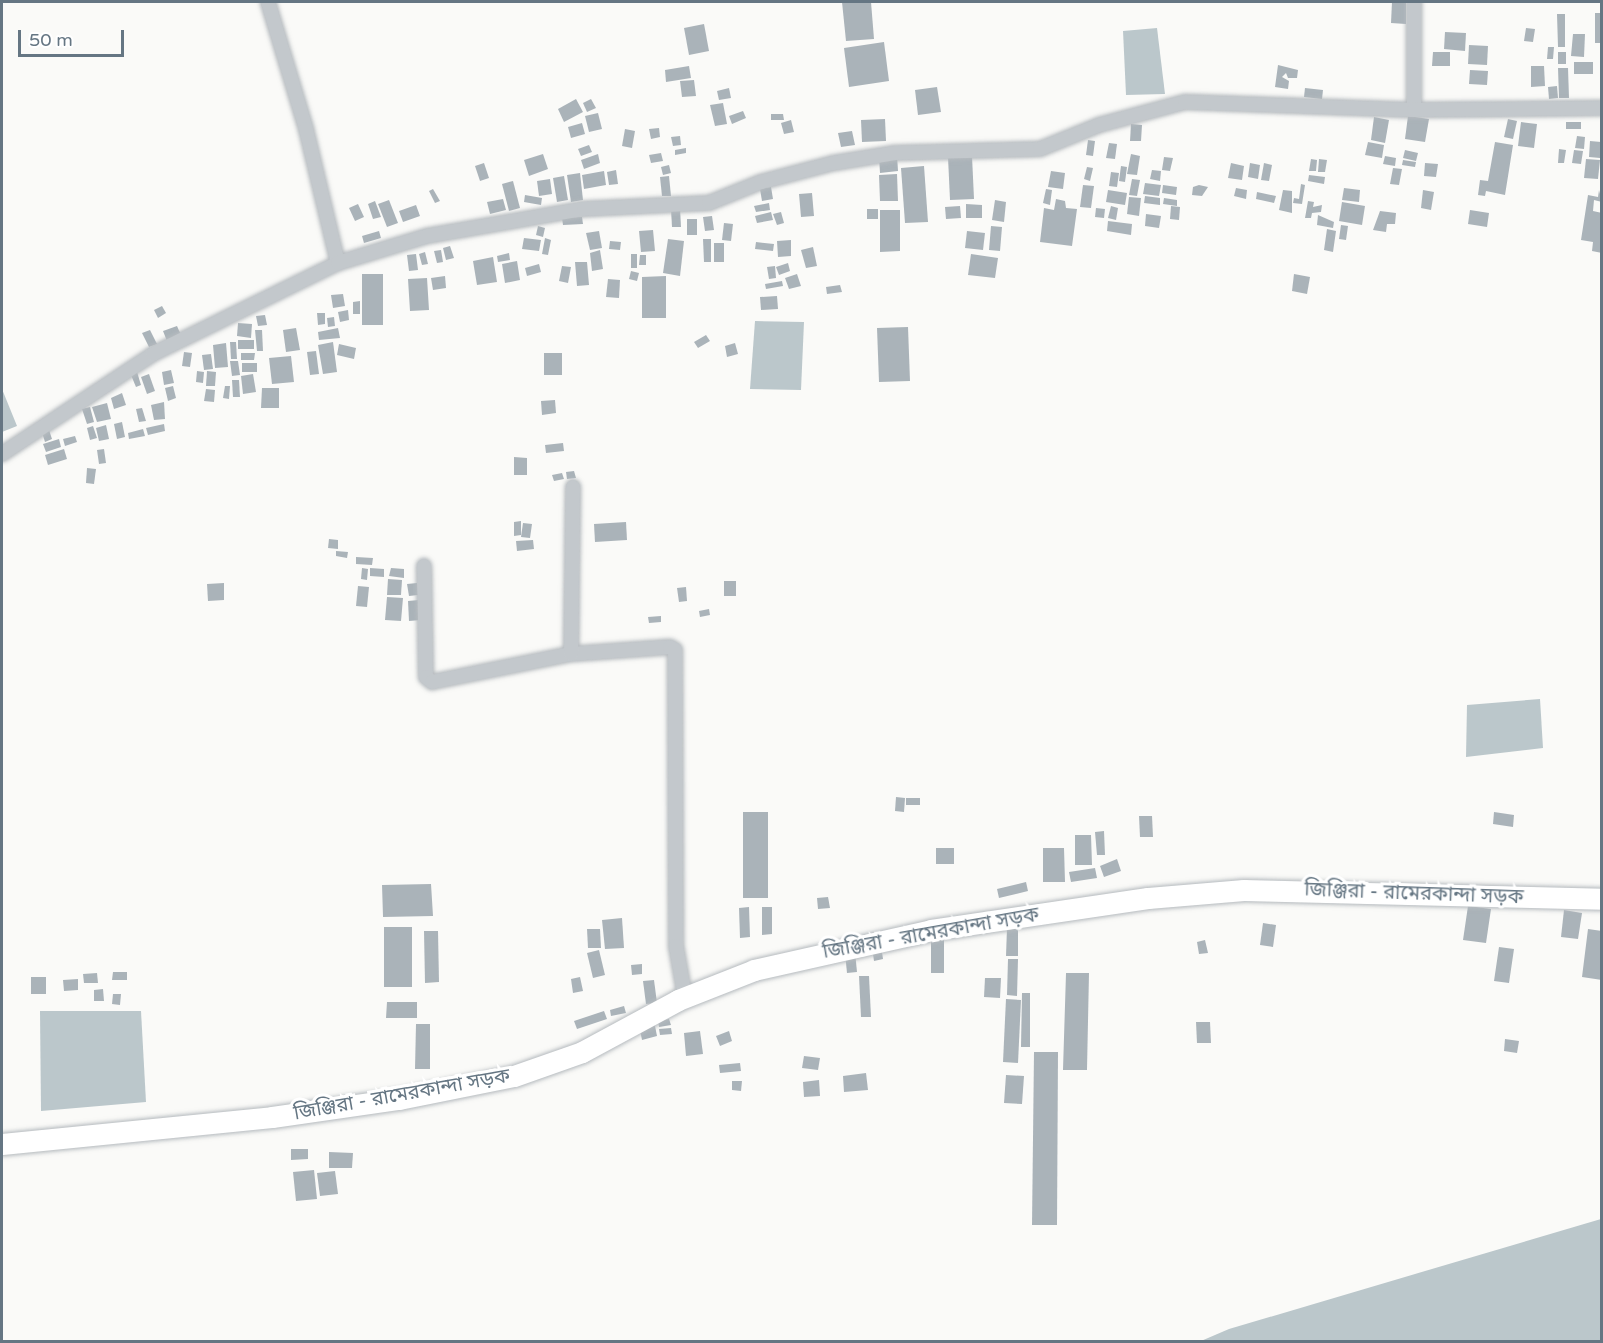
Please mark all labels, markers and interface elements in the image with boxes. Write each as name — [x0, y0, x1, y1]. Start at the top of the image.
scale bar — [21, 18, 128, 56]
text: 50 m — [29, 29, 73, 51]
street label: জিঞ্জিরা - রামেরকান্দা সড়ক — [1304, 878, 1524, 910]
street label: জিঞ্জিরা - রামেরকান্দা সড়ক — [821, 903, 1041, 965]
street label: জিঞ্জিরা - রামেরকান্দা সড়ক — [292, 1064, 512, 1126]

